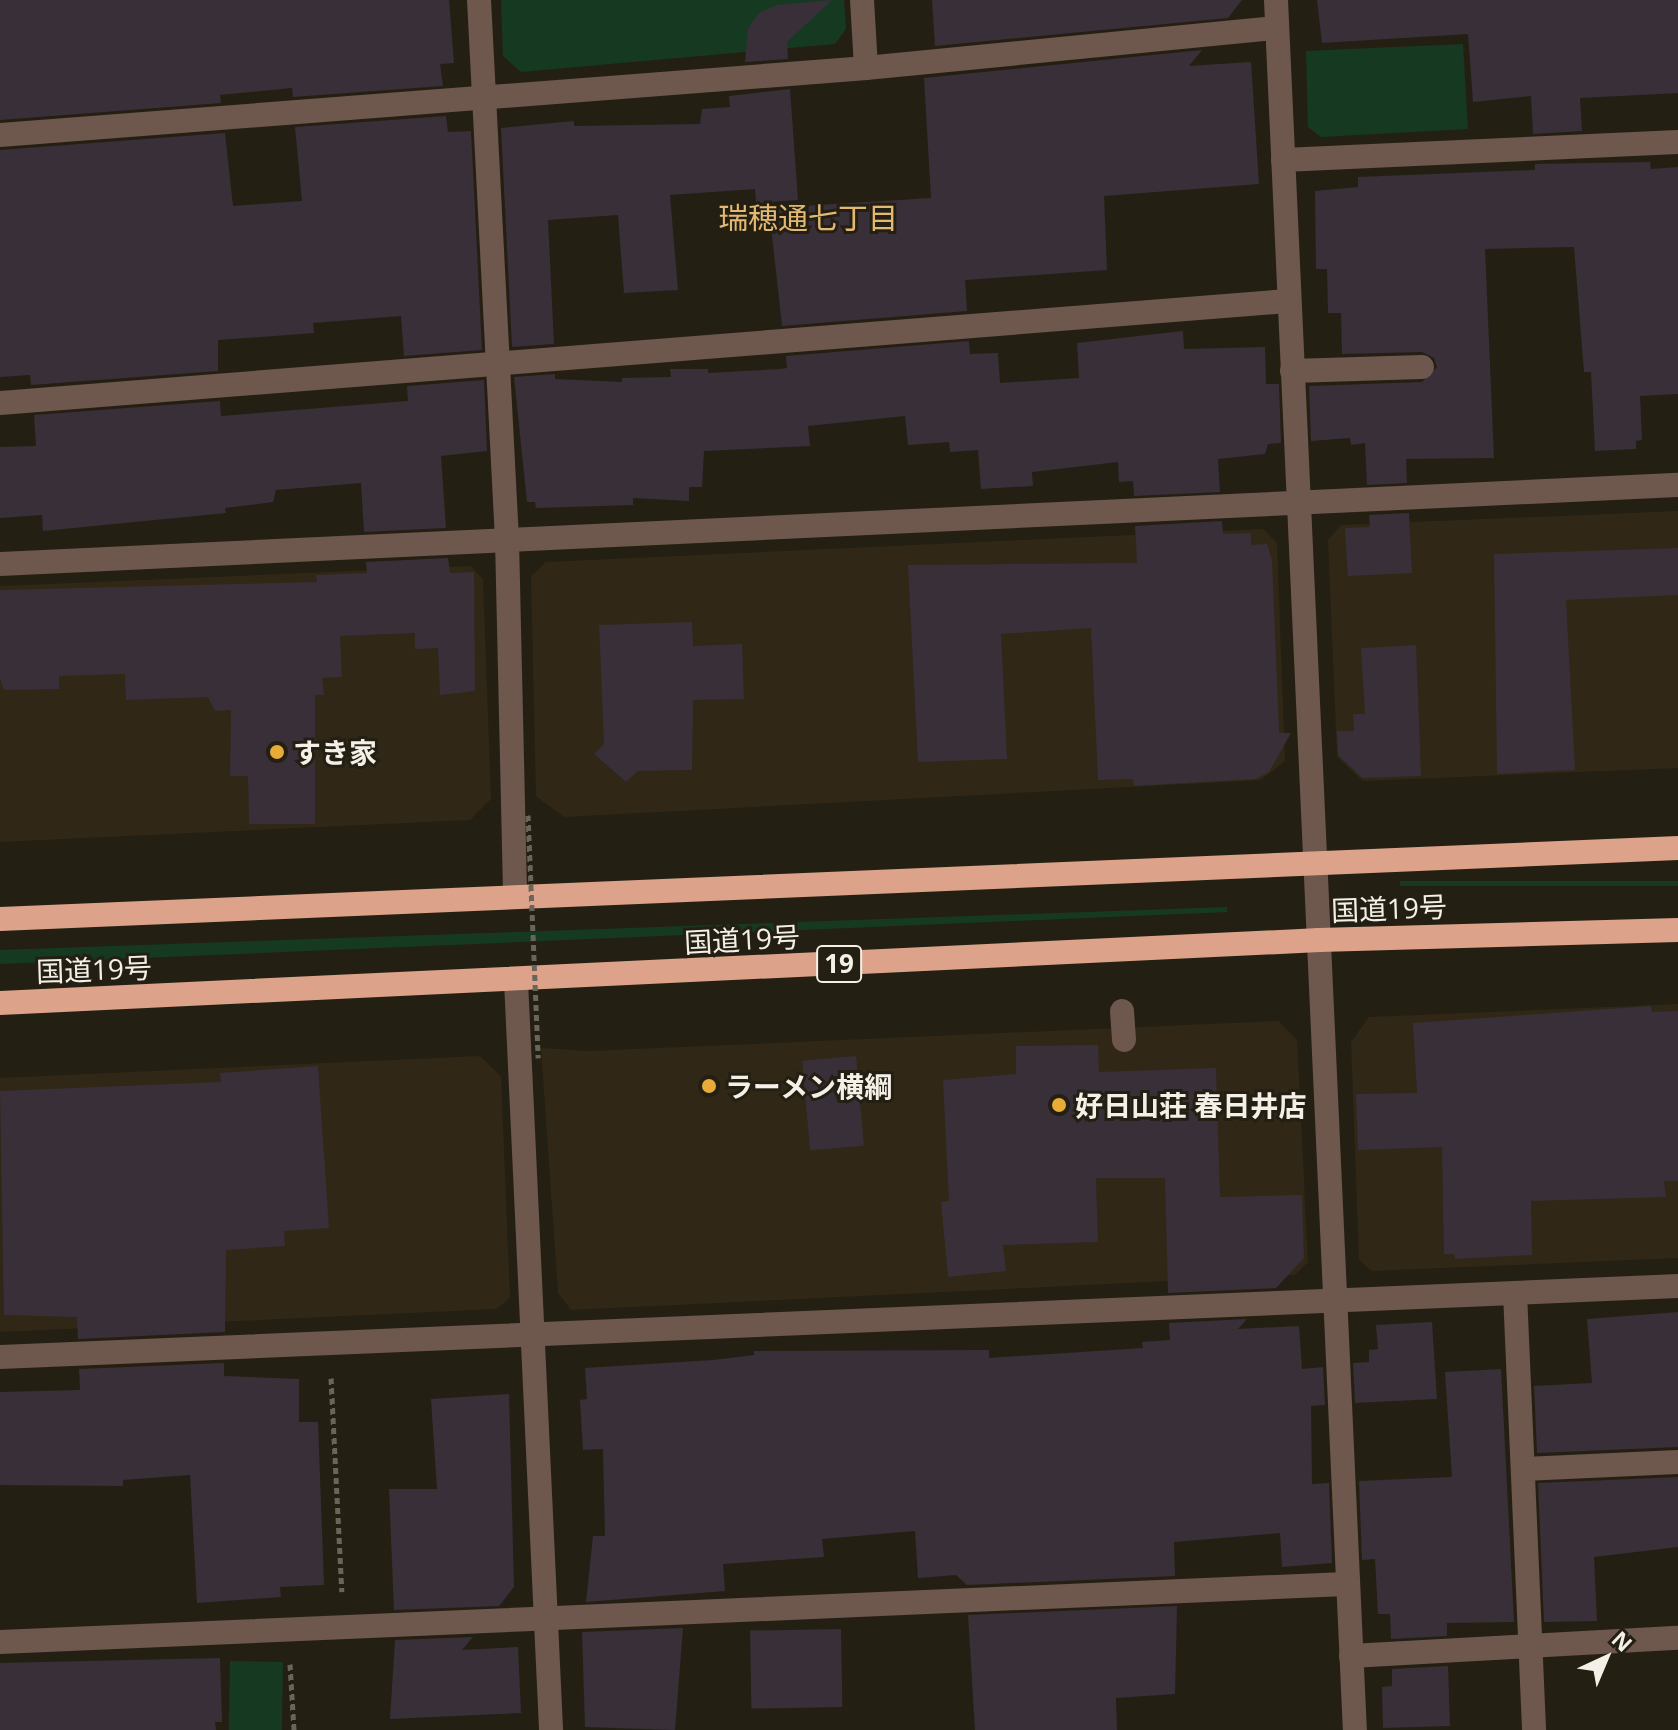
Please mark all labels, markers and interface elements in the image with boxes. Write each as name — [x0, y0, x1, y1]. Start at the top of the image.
district label: 瑞穂通七丁目 — [718, 200, 898, 236]
place label: すき家 — [293, 735, 377, 769]
marker: すき家 — [268, 743, 286, 761]
street label: 国道19号 — [1330, 889, 1448, 927]
street label: 国道19号 — [683, 919, 801, 959]
road number: 19 — [815, 942, 863, 986]
street label: 国道19号 — [35, 950, 153, 988]
place label: ラーメン横綱 — [725, 1069, 893, 1103]
marker: ラーメン横綱 — [700, 1077, 718, 1095]
place label: 好日山荘 春日井店 — [1075, 1088, 1306, 1122]
marker: 好日山荘 春日井店 — [1050, 1096, 1068, 1114]
north arrow — [1566, 1618, 1646, 1698]
text: N — [1606, 1624, 1640, 1658]

